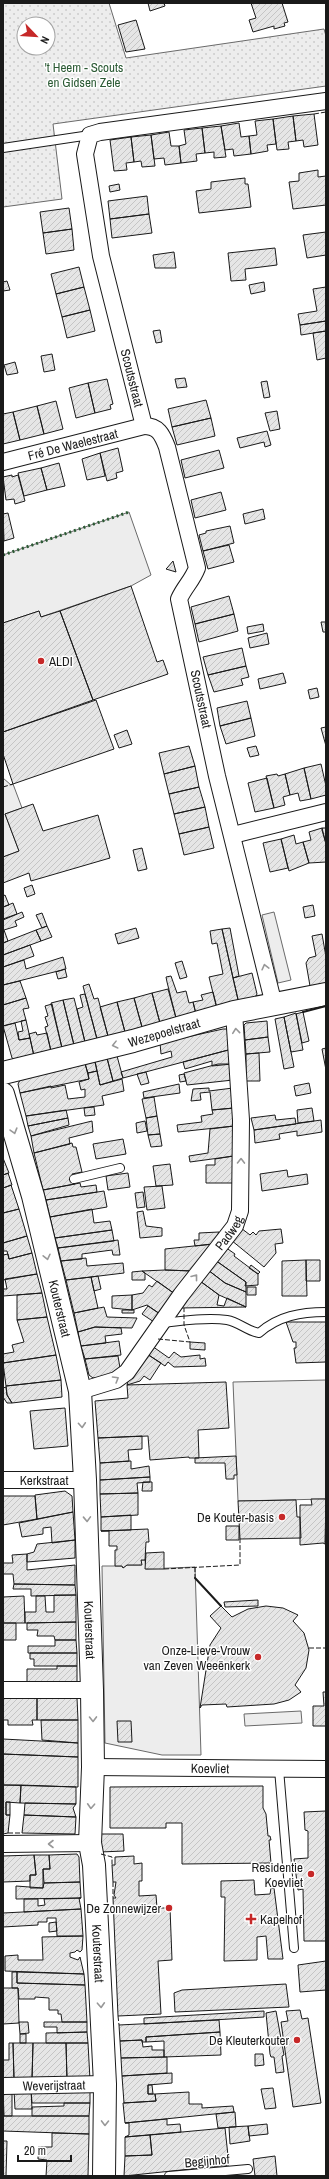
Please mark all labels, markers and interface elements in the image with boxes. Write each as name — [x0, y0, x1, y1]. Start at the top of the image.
north arrow — [16, 16, 56, 56]
text: N — [37, 34, 53, 46]
park label: 't Heem - Scouts en Gidsen Zele — [45, 59, 123, 91]
street label: Scoutsstraat — [117, 347, 147, 409]
street label: Fré De Waelestraat — [26, 425, 120, 464]
place label: ALDI — [48, 653, 73, 670]
marker: ALDI — [36, 656, 46, 666]
street label: Scoutsstraat — [187, 668, 215, 730]
one-way arrow — [261, 964, 269, 970]
street label: Wezepoelstraat — [126, 1014, 202, 1051]
one-way arrow — [232, 1028, 241, 1034]
one-way arrow — [112, 1040, 119, 1049]
one-way arrow — [9, 1127, 18, 1134]
one-way arrow — [236, 1158, 245, 1164]
street label: Padweg — [211, 1213, 246, 1253]
one-way arrow — [43, 1253, 51, 1260]
one-way arrow — [191, 1274, 198, 1281]
street label: Kouterstraat — [45, 1278, 75, 1339]
one-way arrow — [112, 1376, 119, 1383]
one-way arrow — [77, 1422, 86, 1428]
street label: Kerkstraat — [20, 1472, 68, 1489]
place label: De Kouter-basis — [197, 1509, 274, 1526]
marker: De Kouter-basis — [277, 1512, 287, 1522]
one-way arrow — [82, 1516, 91, 1522]
street label: Kouterstraat — [81, 1601, 99, 1659]
place label: Onze-Lieve-Vrouw van Zeven Weeënkerk — [144, 1642, 251, 1674]
marker: Onze-Lieve-Vrouw van Zeven Weeënkerk — [253, 1652, 263, 1662]
one-way arrow — [89, 1716, 97, 1722]
street label: Koevliet — [191, 1759, 229, 1777]
one-way arrow — [87, 1803, 96, 1809]
one-way arrow — [48, 1840, 54, 1848]
place label: Residentie Koevliet — [251, 1859, 303, 1891]
marker: Residentie Koevliet — [306, 1869, 316, 1879]
place label: De Zonnewijzer — [86, 1900, 161, 1917]
marker: De Zonnewijzer — [164, 1903, 174, 1913]
place label: Kapelhof — [260, 1911, 302, 1928]
marker: Kapelhof — [245, 1913, 257, 1925]
street label: Kouterstraat — [88, 1924, 108, 1983]
one-way arrow — [97, 2002, 105, 2008]
place label: De Kleuterkouter — [209, 2032, 289, 2049]
marker: De Kleuterkouter — [292, 2035, 302, 2045]
street label: Weverijstraat — [22, 2076, 86, 2094]
one-way arrow — [100, 2120, 109, 2126]
scale bar — [18, 2137, 71, 2163]
text: 20 m — [24, 2143, 46, 2159]
street label: Begijnhof — [184, 2151, 230, 2171]

